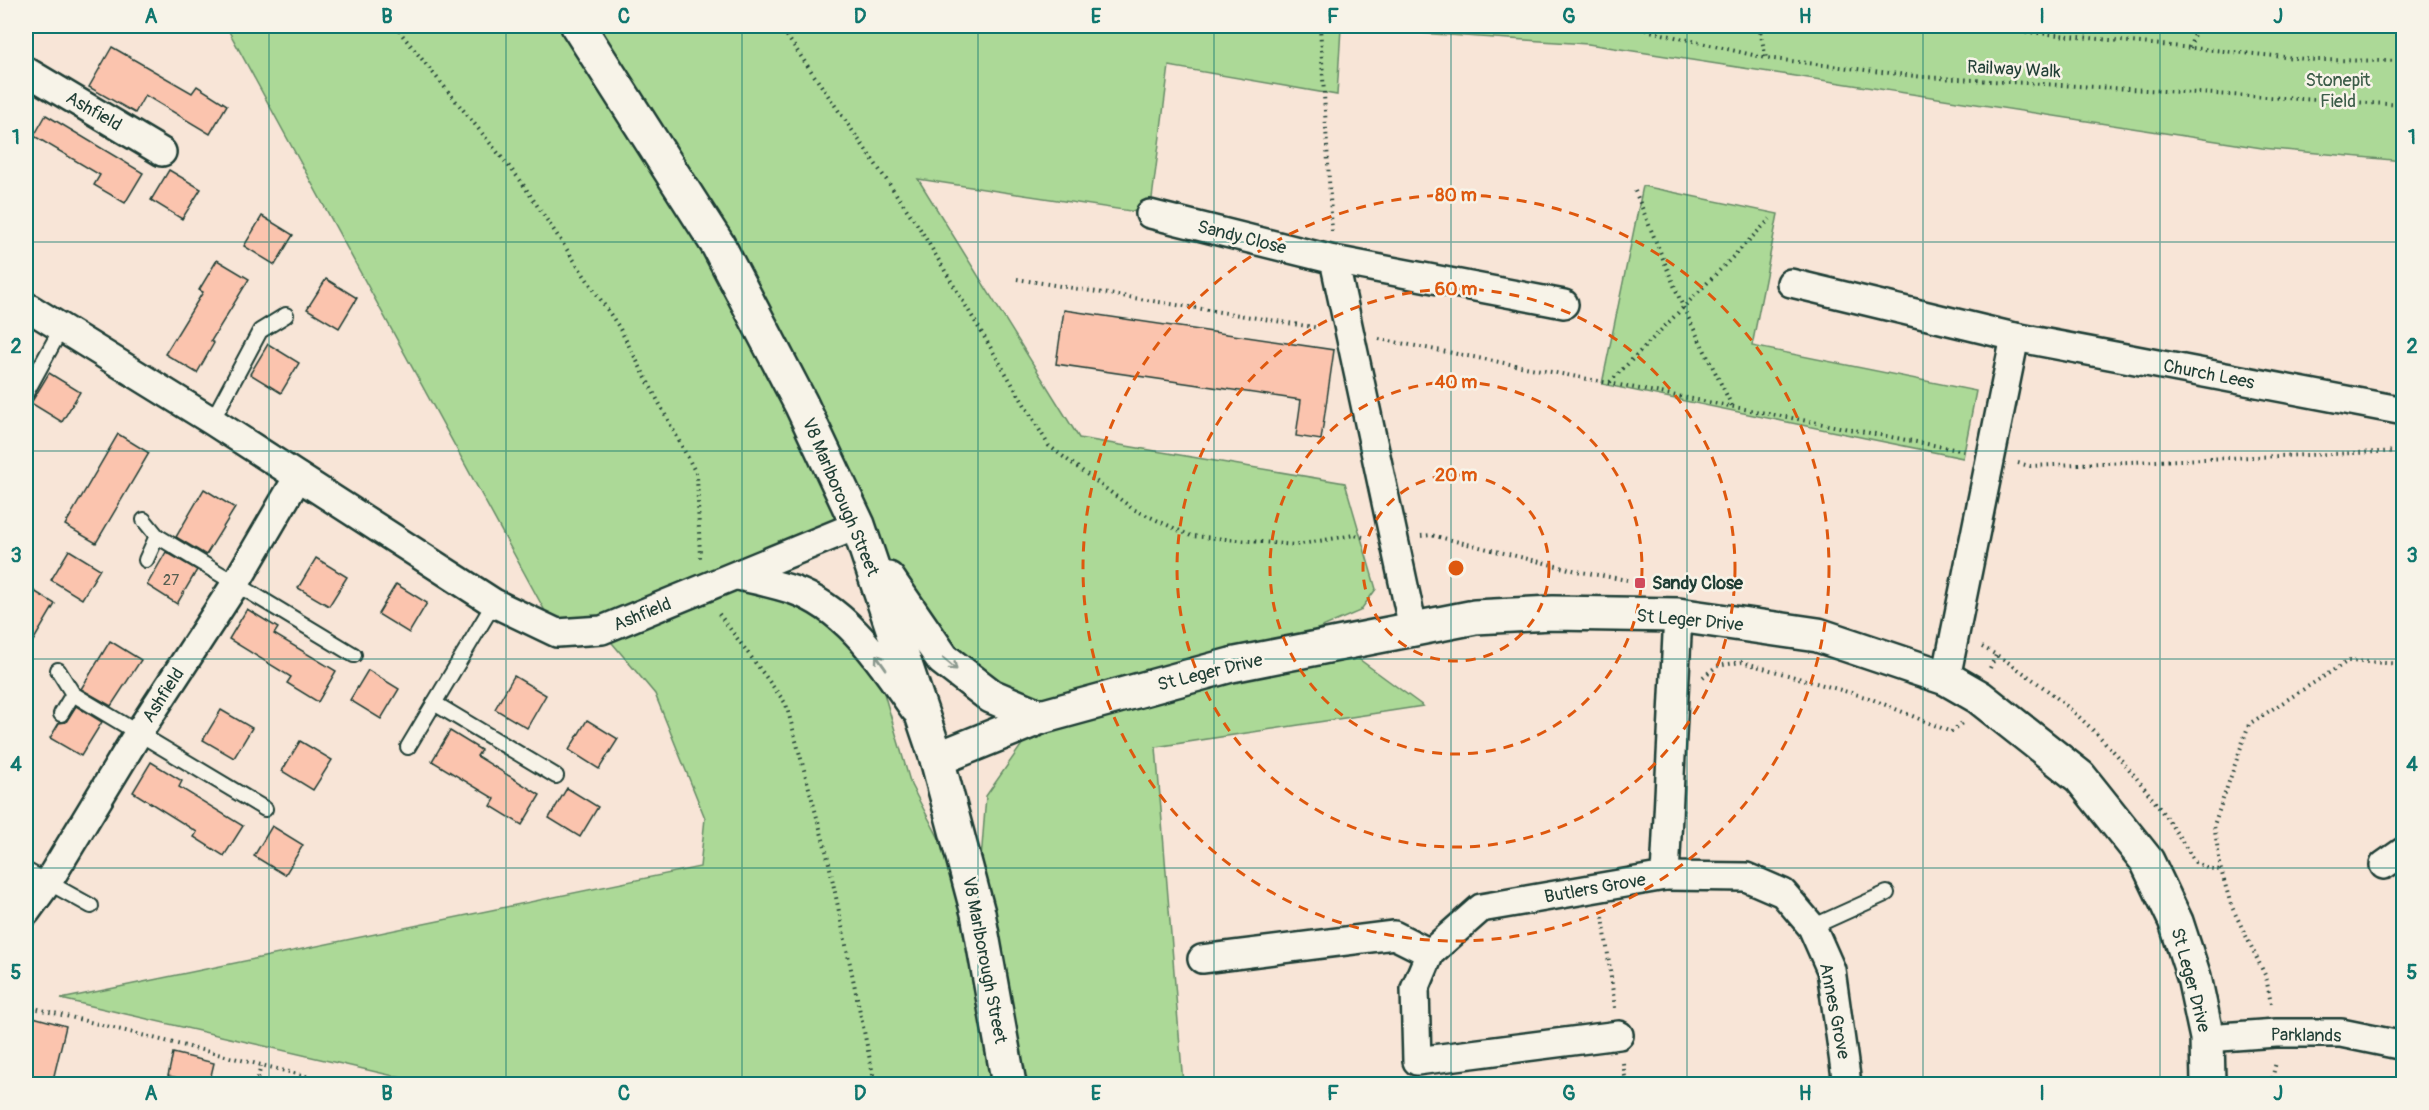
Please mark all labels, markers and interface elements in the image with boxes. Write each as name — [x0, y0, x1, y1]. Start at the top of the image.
text: A — [145, 4, 158, 29]
text: B — [381, 4, 393, 29]
text: C — [618, 4, 630, 29]
text: D — [854, 4, 867, 29]
text: E — [1091, 4, 1102, 29]
text: F — [1327, 4, 1339, 29]
text: G — [1562, 4, 1576, 29]
text: H — [1799, 4, 1812, 29]
text: I — [2039, 4, 2045, 29]
text: J — [2273, 4, 2283, 29]
street label: Railway Walk — [1966, 56, 2062, 83]
park label: Stonepit Field — [2305, 69, 2371, 113]
street label: Ashfield — [62, 86, 126, 137]
text: 1 — [12, 125, 20, 150]
text: 1 — [2408, 125, 2416, 150]
text: 80 m — [1435, 184, 1477, 207]
street label: Sandy Close — [1195, 215, 1289, 260]
text: 60 m — [1435, 278, 1477, 301]
text: 2 — [10, 334, 22, 359]
text: 2 — [2406, 334, 2418, 359]
street label: Church Lees — [2161, 354, 2256, 395]
text: 40 m — [1435, 371, 1477, 394]
street label: V8 Marlborough Street — [797, 415, 885, 580]
text: 20 m — [1435, 464, 1477, 487]
text: 3 — [10, 543, 22, 568]
text: 3 — [2406, 543, 2418, 568]
centre of rings — [1446, 558, 1466, 578]
house number: 27 — [163, 571, 179, 590]
place label: Sandy Close — [1652, 572, 1744, 595]
marker: Sandy Close — [1633, 576, 1647, 590]
street label: Ashfield — [610, 592, 675, 636]
street label: St Leger Drive — [1635, 604, 1745, 637]
street label: St Leger Drive — [1155, 648, 1265, 697]
one-way arrow — [875, 655, 887, 671]
one-way arrow — [942, 657, 958, 670]
street label: Ashfield — [137, 664, 190, 727]
text: 4 — [10, 752, 22, 777]
text: 4 — [2406, 752, 2418, 777]
street label: Butlers Grove — [1543, 868, 1648, 909]
street label: V8 Marlborough Street — [957, 875, 1012, 1046]
street label: St Leger Drive — [2166, 925, 2216, 1035]
text: 5 — [11, 960, 22, 985]
text: 5 — [2407, 960, 2418, 985]
street label: Annes Grove — [1814, 961, 1855, 1061]
street label: Parklands — [2270, 1023, 2342, 1048]
text: A — [145, 1081, 158, 1106]
text: B — [381, 1081, 393, 1106]
text: C — [618, 1081, 630, 1106]
text: D — [854, 1081, 867, 1106]
text: E — [1091, 1081, 1102, 1106]
text: F — [1327, 1081, 1339, 1106]
text: G — [1562, 1081, 1576, 1106]
text: H — [1799, 1081, 1812, 1106]
text: I — [2039, 1081, 2045, 1106]
text: J — [2273, 1081, 2283, 1106]

